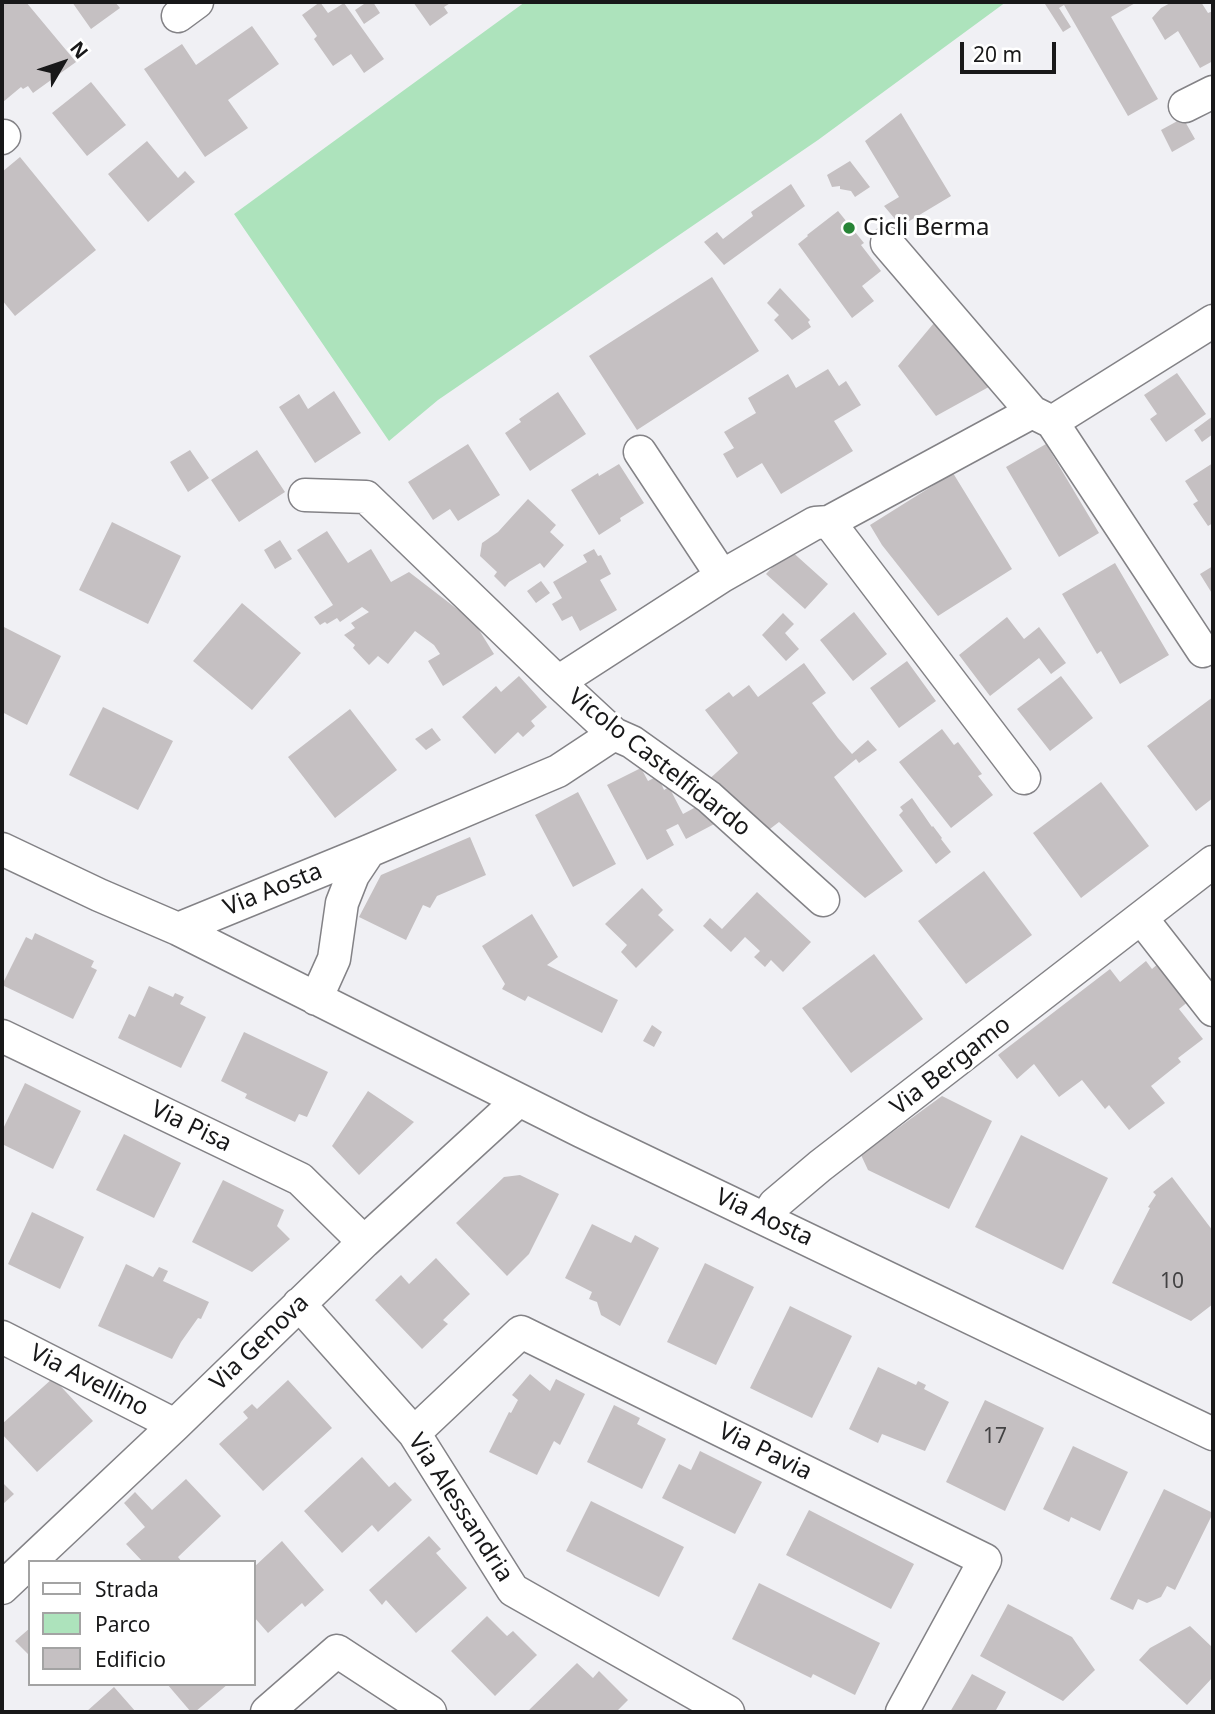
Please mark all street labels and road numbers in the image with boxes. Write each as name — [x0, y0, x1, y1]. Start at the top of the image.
street label: Vicolo Castelfidardo — [562, 683, 756, 843]
street label: Via Aosta — [219, 857, 327, 923]
street label: Via Bergamo — [885, 1010, 1017, 1122]
street label: Via Pisa — [146, 1095, 236, 1159]
street label: Via Aosta — [711, 1183, 817, 1253]
street label: Via Genova — [205, 1289, 315, 1397]
street label: Via Avellino — [25, 1339, 153, 1423]
street label: Via Pavia — [714, 1417, 816, 1487]
street label: Via Alessandria — [401, 1428, 519, 1588]

